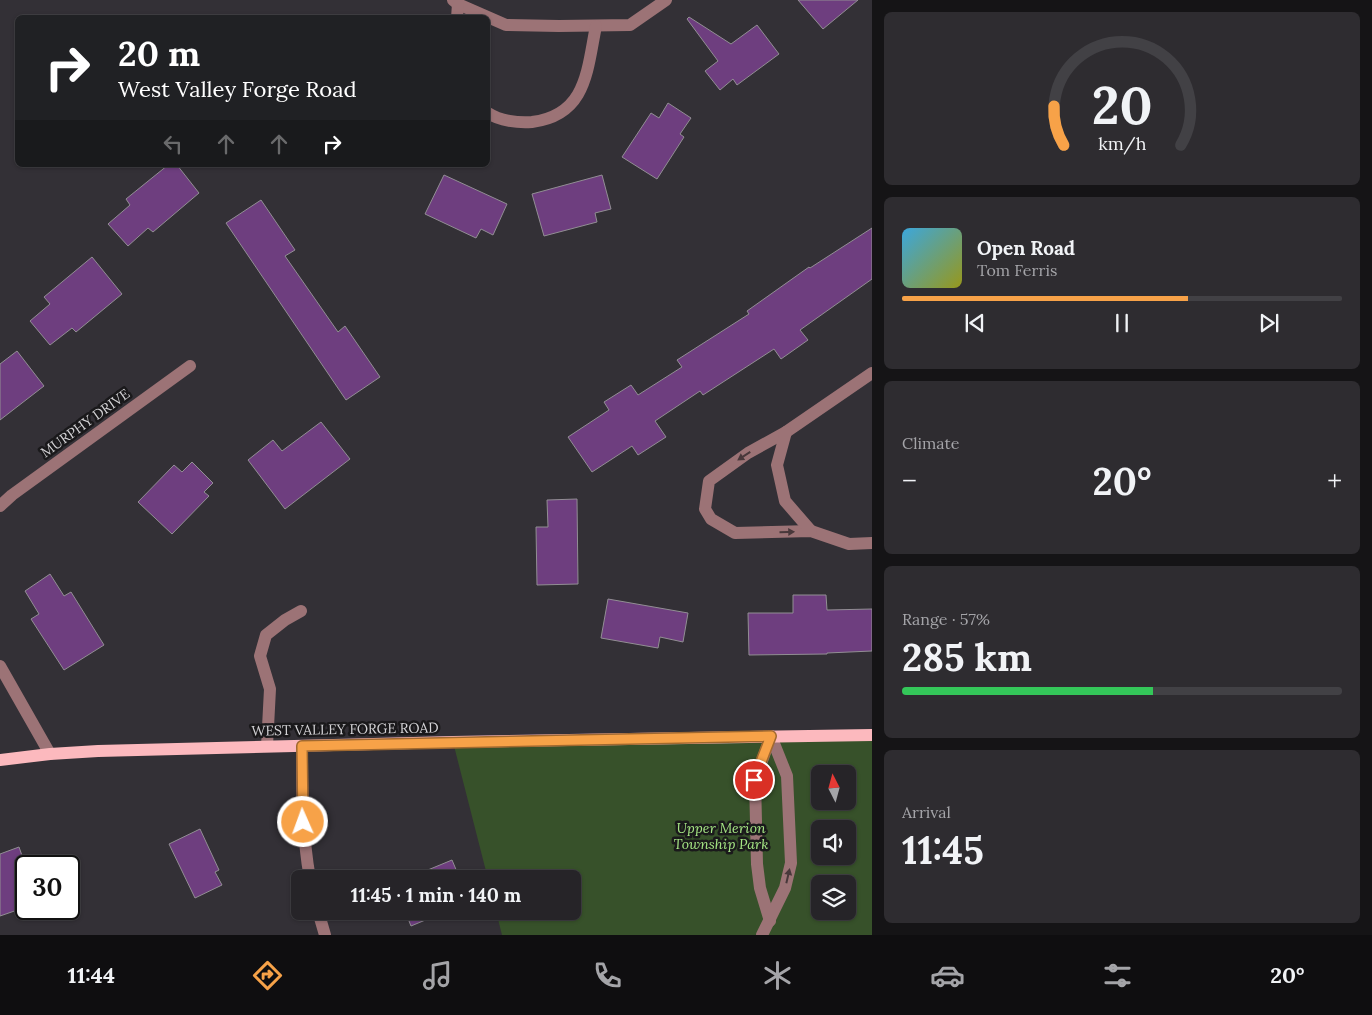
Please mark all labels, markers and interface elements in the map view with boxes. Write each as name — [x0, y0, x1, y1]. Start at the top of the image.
text: 20 m — [118, 31, 200, 76]
icon: right — [35, 35, 100, 100]
text: 20 — [1092, 72, 1152, 138]
text: West Valley Forge Road — [118, 75, 357, 103]
icon: left — [159, 130, 187, 158]
icon: ahead — [212, 130, 240, 158]
icon: ahead — [265, 130, 293, 158]
icon: right — [318, 130, 346, 158]
text: km/h — [1098, 132, 1146, 155]
text: Open Road — [977, 236, 1075, 260]
text: Tom Ferris — [977, 260, 1057, 280]
icon: previous — [961, 309, 989, 337]
icon: pause — [1108, 309, 1136, 337]
icon: next — [1255, 309, 1283, 337]
street label: MURPHY DRIVE — [37, 384, 133, 461]
text: Climate — [902, 433, 959, 453]
one-way arrow — [737, 451, 750, 461]
text: 20° — [1093, 457, 1151, 505]
text: − — [902, 463, 917, 499]
text: + — [1327, 463, 1342, 499]
one-way arrow — [779, 528, 795, 536]
text: Range · 57% — [902, 609, 990, 629]
text: 285 km — [902, 633, 1032, 681]
street label: WEST VALLEY FORGE ROAD — [251, 718, 439, 740]
pin — [733, 759, 775, 801]
north arrow — [811, 765, 856, 810]
map controls — [811, 765, 856, 920]
icon: arrive — [740, 766, 768, 794]
position arrow — [276, 795, 328, 847]
text: Arrival — [902, 802, 951, 822]
park label: Upper Merion Township Park — [674, 819, 768, 853]
button: sound — [811, 820, 856, 865]
text: 11:45 — [902, 826, 984, 874]
speed limit sign: 30 — [15, 855, 80, 920]
one-way arrow — [784, 868, 792, 883]
button: layers — [811, 875, 856, 920]
text: 11:45 · 1 min · 140 m — [351, 883, 521, 907]
icon: directions — [250, 958, 285, 993]
icon: music — [420, 958, 455, 993]
icon: phone — [590, 958, 625, 993]
icon: climate — [760, 958, 795, 993]
icon: car — [930, 958, 965, 993]
icon: filters — [1100, 958, 1135, 993]
text: 11:44 — [68, 961, 115, 989]
text: 20° — [1270, 961, 1304, 989]

